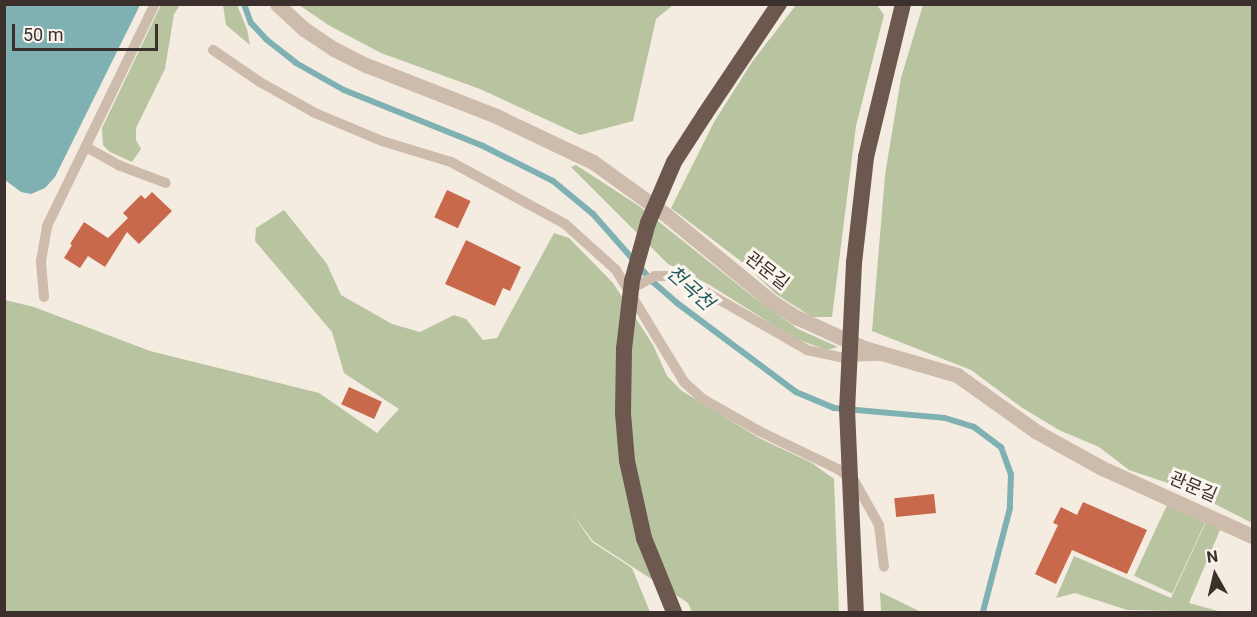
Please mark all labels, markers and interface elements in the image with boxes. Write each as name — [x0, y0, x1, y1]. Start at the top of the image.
scale bar — [15, 12, 160, 50]
text: 50 m — [23, 24, 63, 45]
street label: 관문길 — [741, 247, 793, 295]
water label: 천곡천 — [661, 261, 719, 315]
street label: 관문길 — [1166, 467, 1220, 507]
north arrow — [1185, 545, 1245, 605]
text: N — [1206, 546, 1219, 567]

